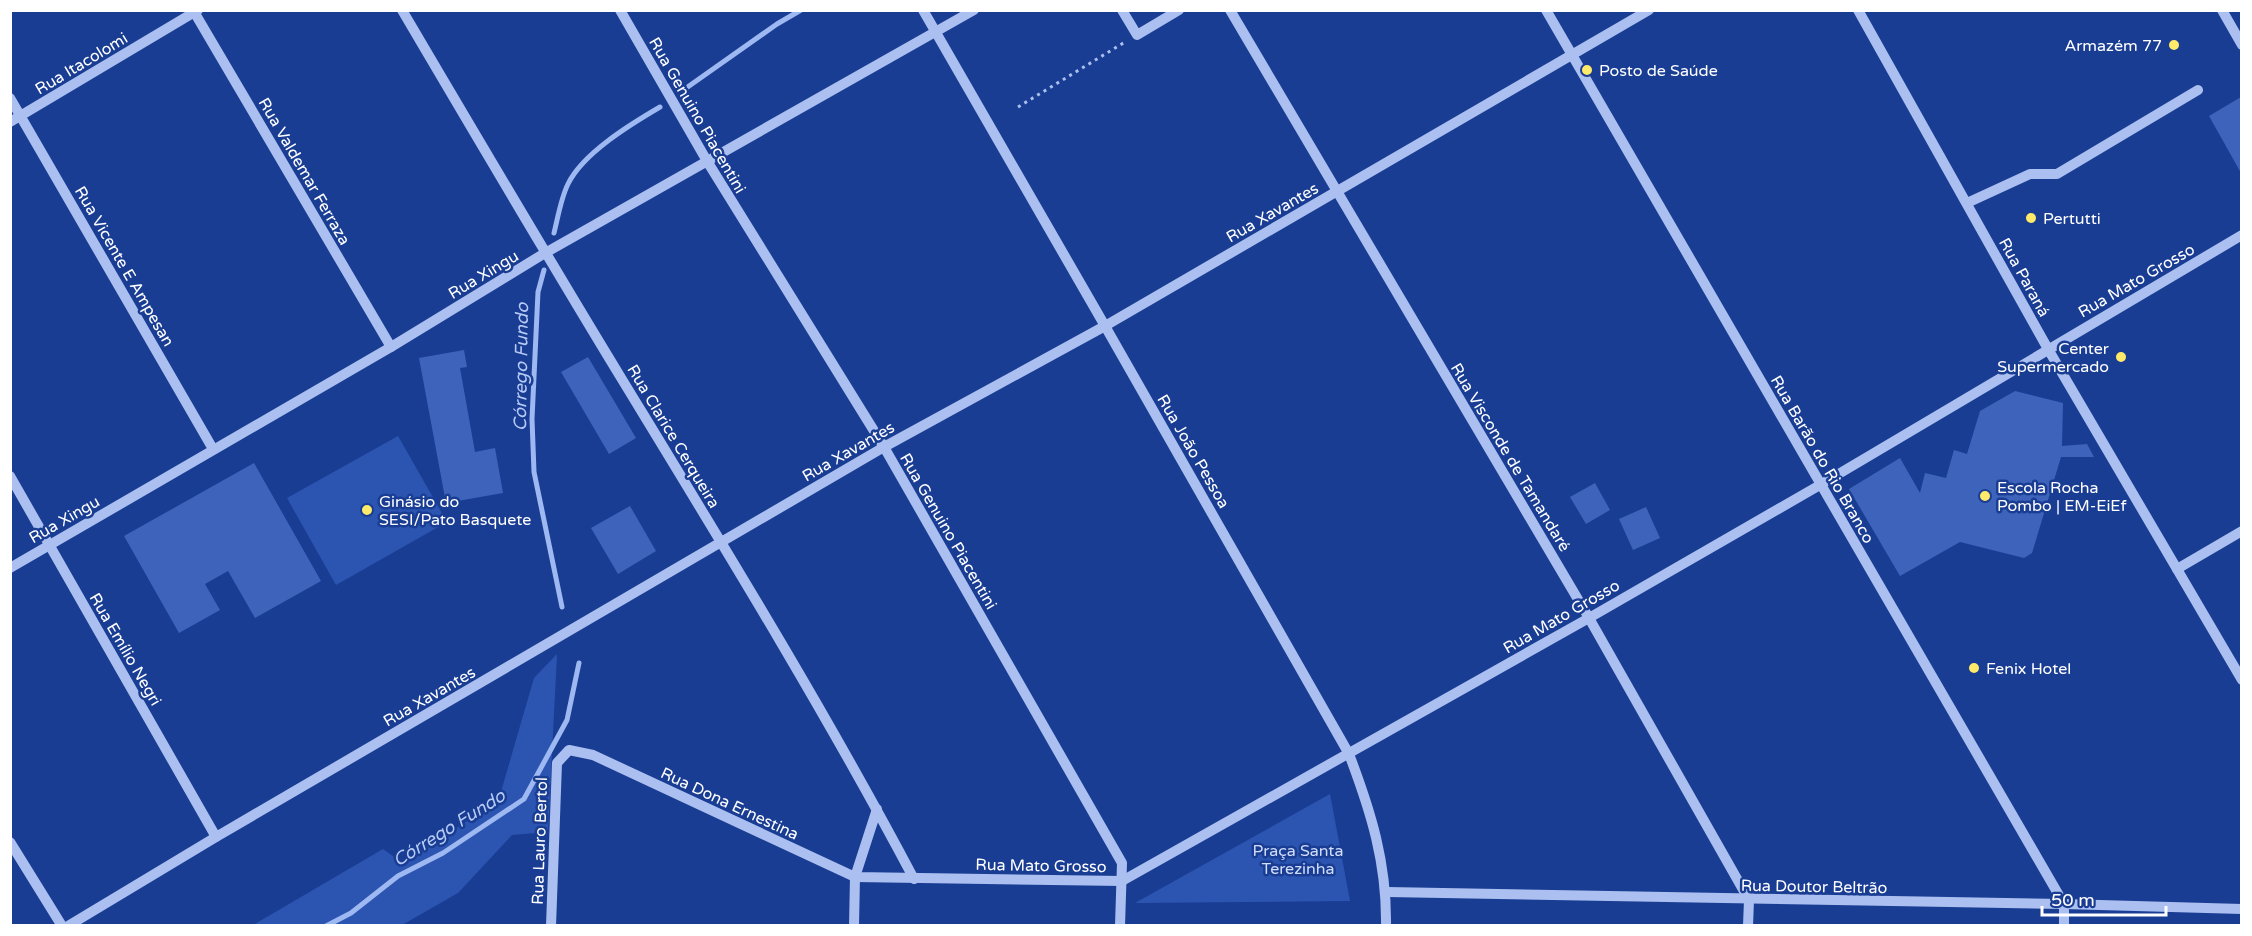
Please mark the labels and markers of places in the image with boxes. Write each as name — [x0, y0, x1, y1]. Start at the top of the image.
place label: Armazém 77 — [2064, 36, 2162, 56]
marker: Armazém 77 — [2167, 38, 2181, 52]
place label: Posto de Saúde — [1599, 61, 1718, 81]
marker: Posto de Saúde — [1580, 63, 1594, 77]
place label: Pertutti — [2043, 209, 2101, 229]
marker: Pertutti — [2024, 211, 2038, 225]
place label: Center Supermercado — [1997, 339, 2110, 377]
marker: Center Supermercado — [2114, 350, 2128, 364]
place label: Escola Rocha Pombo | EM-EiEf — [1997, 478, 2127, 516]
marker: Escola Rocha Pombo | EM-EiEf — [1978, 489, 1992, 503]
place label: Ginásio do SESI/Pato Basquete — [379, 492, 531, 530]
marker: Ginásio do SESI/Pato Basquete — [360, 503, 374, 517]
place label: Fenix Hotel — [1986, 659, 2071, 679]
marker: Fenix Hotel — [1967, 661, 1981, 675]

